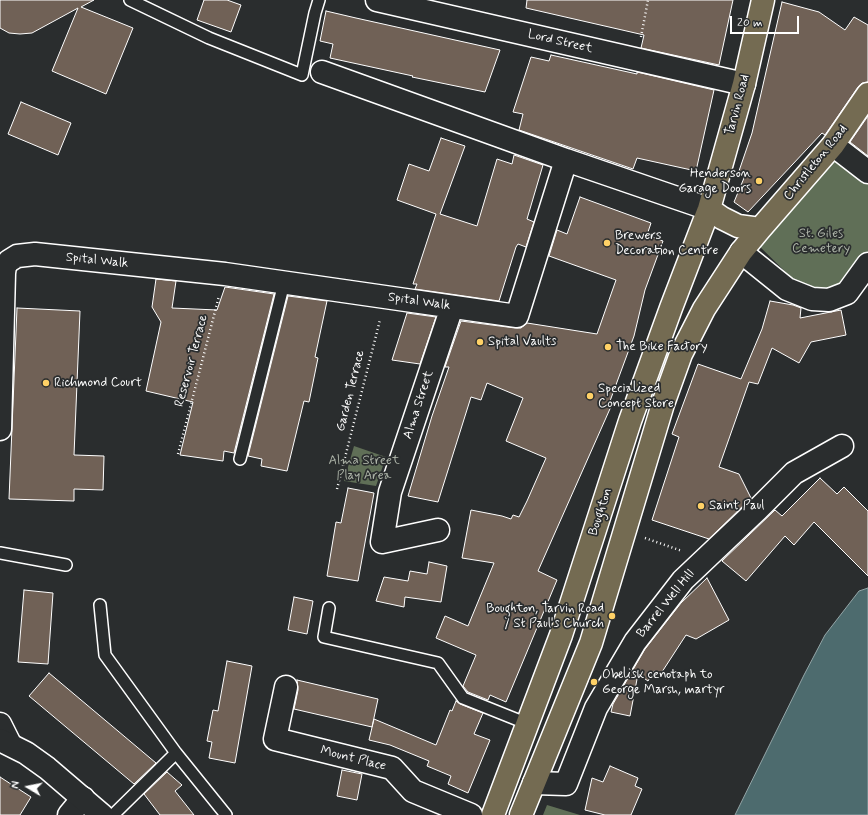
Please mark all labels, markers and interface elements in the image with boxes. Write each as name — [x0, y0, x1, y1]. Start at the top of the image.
scale bar — [732, 8, 801, 34]
text: 20 m — [737, 15, 763, 31]
street label: Lord Street — [526, 27, 594, 57]
street label: Tarvin Road — [722, 73, 754, 137]
street label: Christleton Road — [781, 122, 851, 204]
place label: Henderson Garage Doors — [679, 166, 751, 197]
marker: Henderson Garage Doors — [754, 176, 764, 186]
park label: St. Giles Cemetery — [792, 226, 850, 257]
place label: Brewers Decoration Centre — [615, 228, 718, 259]
marker: Brewers Decoration Centre — [602, 238, 612, 248]
street label: Spital Walk — [65, 250, 129, 272]
street label: Spital Walk — [387, 290, 451, 314]
street label: Reservoir Terrace — [172, 313, 212, 409]
place label: Spital Vaults — [488, 334, 557, 350]
marker: Spital Vaults — [475, 337, 485, 347]
place label: The Bike Factory — [616, 339, 708, 355]
marker: The Bike Factory — [603, 342, 613, 352]
street label: Garden Terrace — [333, 349, 369, 433]
street label: Alma Street — [401, 369, 437, 441]
place label: Richmond Court — [54, 375, 142, 391]
marker: Richmond Court — [41, 378, 51, 388]
place label: Specialized Concept Store — [598, 381, 674, 412]
marker: Specialized Concept Store — [585, 391, 595, 401]
park label: Alma Street Play Area — [328, 453, 400, 484]
street label: Boughton — [586, 486, 616, 538]
place label: Saint Paul — [709, 498, 764, 514]
marker: Saint Paul — [696, 501, 706, 511]
street label: Barrel Well Hill — [634, 567, 698, 641]
place label: Boughton, Tarvin Road / St Paul's Church — [486, 601, 604, 632]
marker: Boughton, Tarvin Road / St Paul's Church — [607, 611, 617, 621]
place label: Obelisk cenotaph to George Marsh, martyr — [602, 667, 724, 698]
marker: Obelisk cenotaph to George Marsh, martyr — [589, 677, 599, 687]
street label: Mount Place — [319, 743, 387, 775]
north arrow — [8, 767, 48, 807]
text: N — [9, 780, 24, 790]

